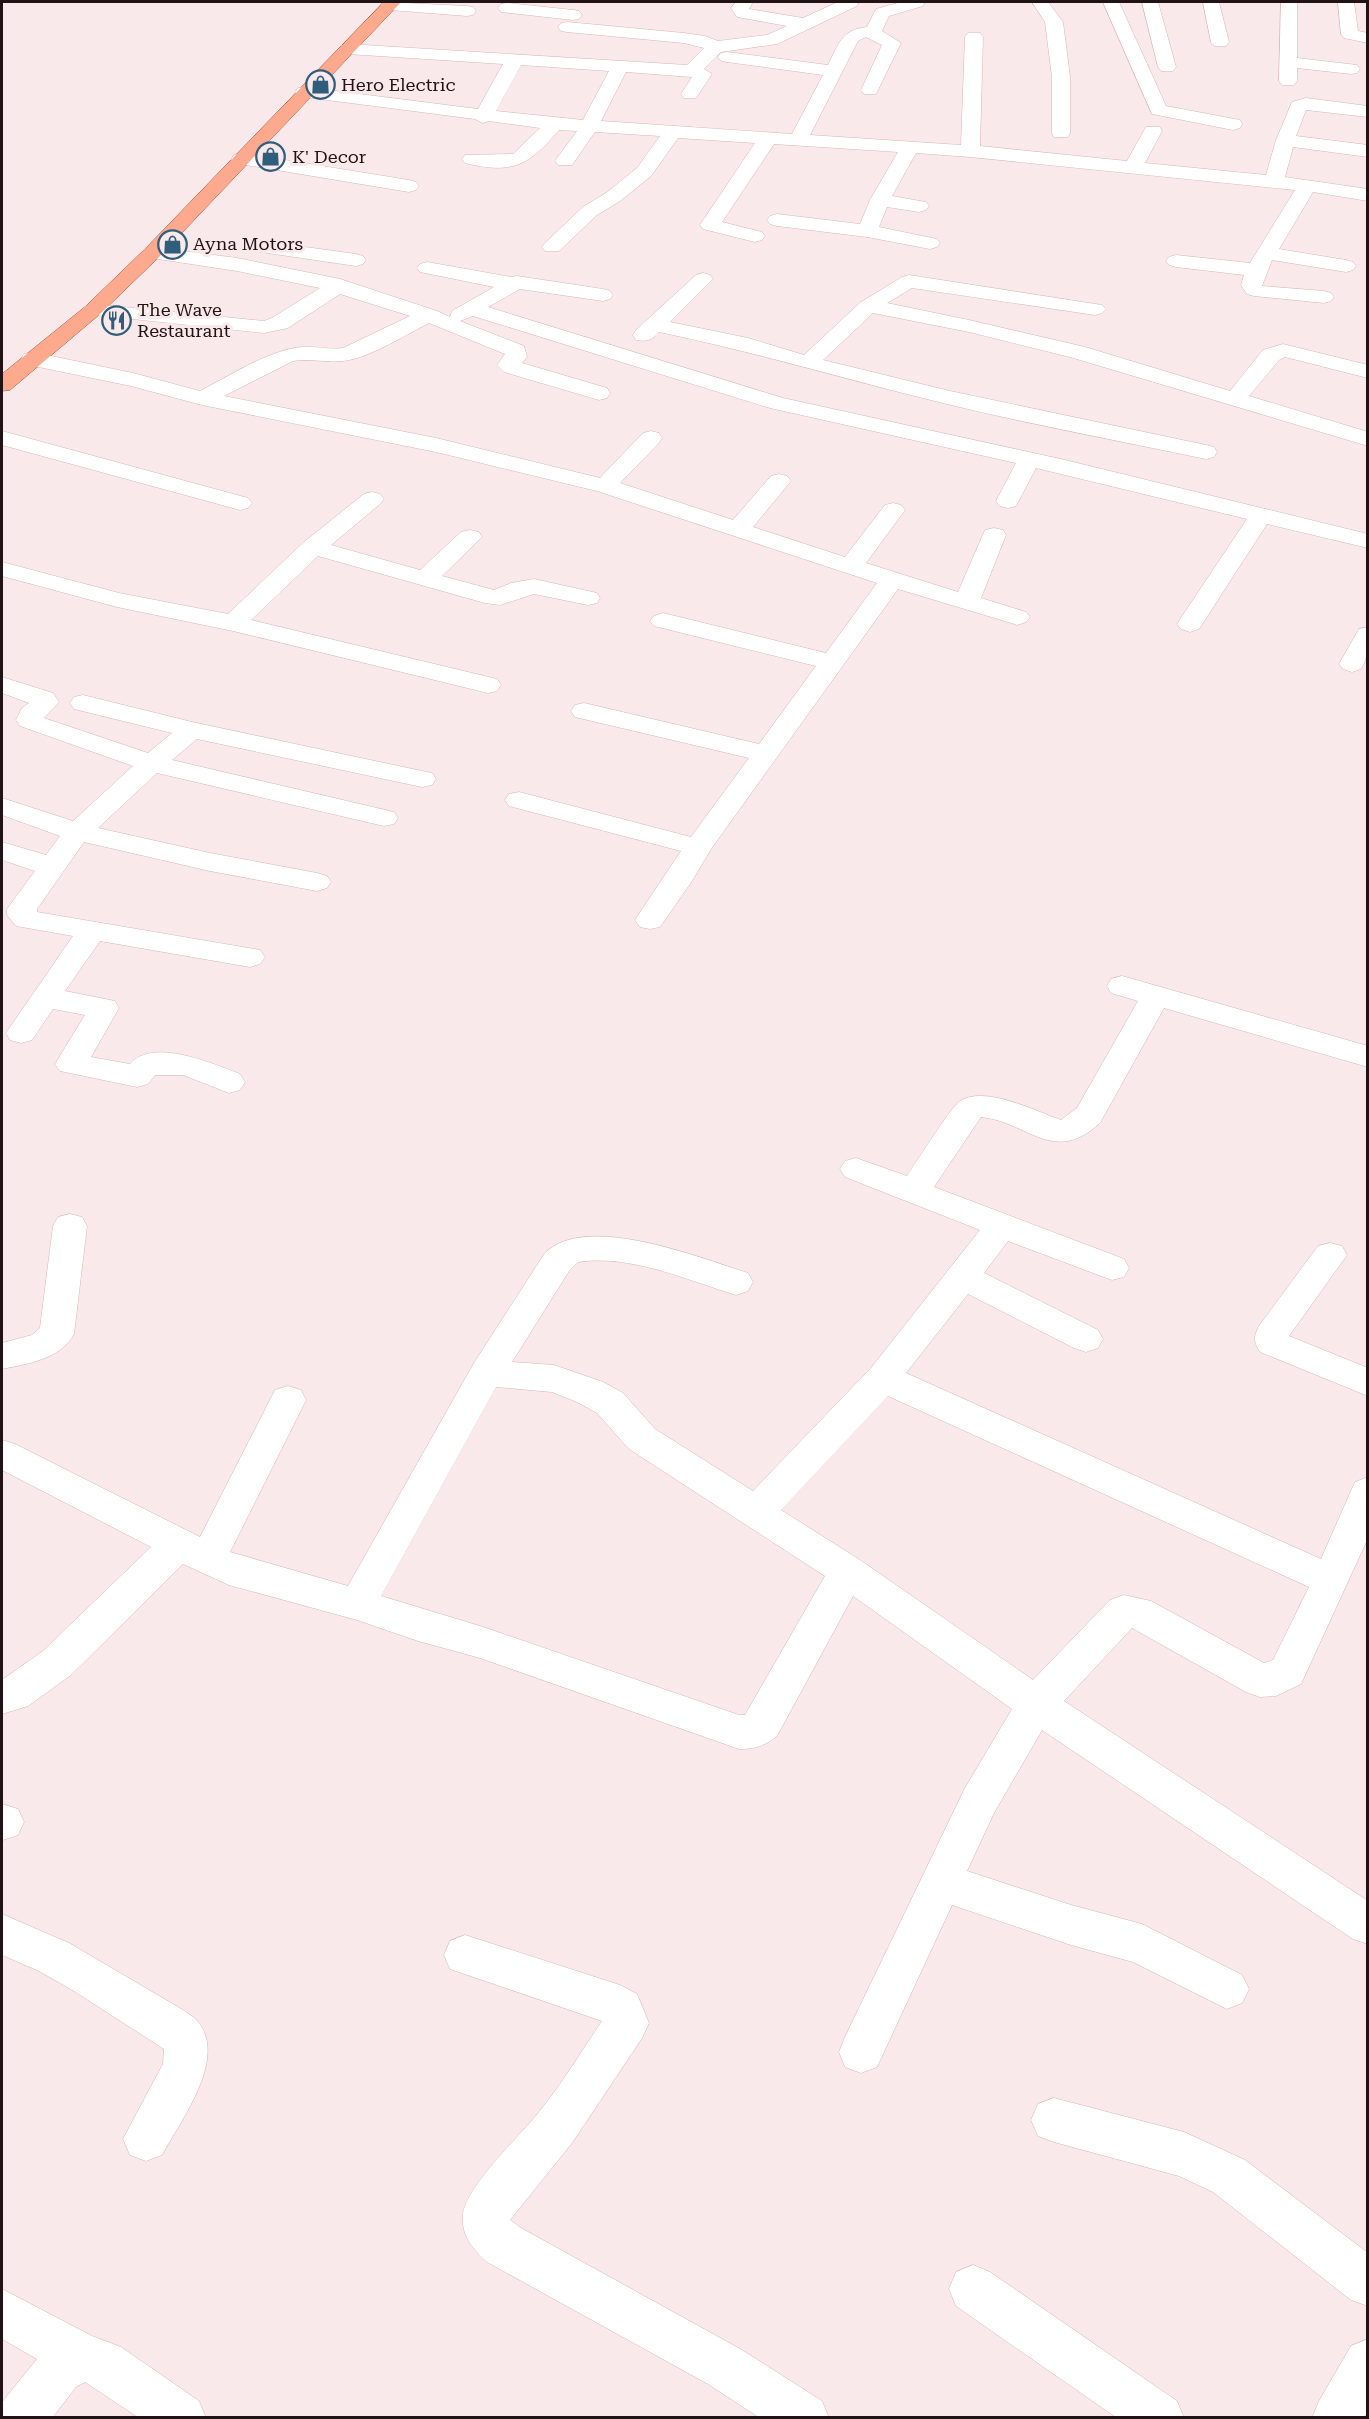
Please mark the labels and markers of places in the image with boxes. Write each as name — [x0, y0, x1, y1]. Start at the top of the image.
shop icon: Hero Electric — [304, 69, 336, 101]
place label: Hero Electric — [341, 74, 456, 95]
shop icon: K' Decor — [255, 141, 287, 173]
place label: K' Decor — [292, 146, 366, 167]
shop icon: Ayna Motors — [156, 228, 188, 260]
place label: Ayna Motors — [193, 233, 303, 254]
place label: The Wave Restaurant — [137, 299, 231, 341]
restaurant icon: The Wave Restaurant — [100, 304, 132, 336]

